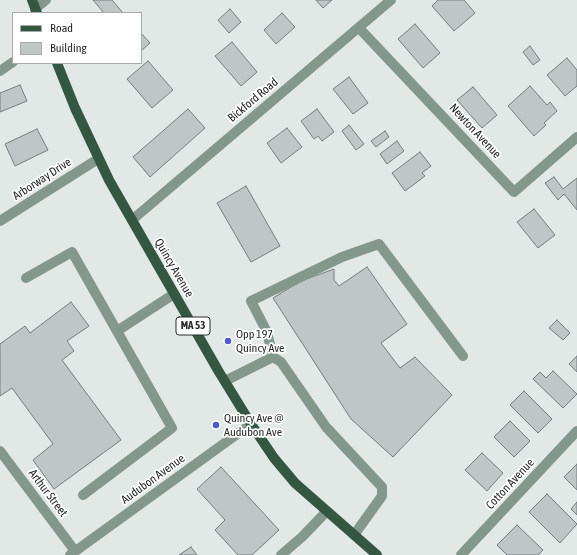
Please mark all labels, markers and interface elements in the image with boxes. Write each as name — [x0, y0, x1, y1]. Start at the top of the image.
legend — [12, 12, 142, 64]
text: Road — [50, 21, 73, 35]
text: Building — [50, 41, 87, 55]
street label: Bickford Road — [225, 75, 281, 125]
street label: Newton Avenue — [446, 101, 504, 161]
street label: Arborway Drive — [10, 155, 74, 203]
street label: Quincy Avenue — [151, 236, 197, 300]
road number: MA 53 — [176, 317, 210, 335]
place label: Opp 197 Quincy Ave — [236, 327, 285, 355]
marker: Opp 197 Quincy Ave — [223, 336, 233, 346]
place label: Quincy Ave @ Audubon Ave — [224, 411, 284, 439]
marker: Quincy Ave @ Audubon Ave — [211, 420, 221, 430]
street label: Audubon Avenue — [118, 451, 188, 507]
street label: Cotton Avenue — [483, 456, 537, 512]
street label: Arthur Street — [25, 466, 71, 520]

